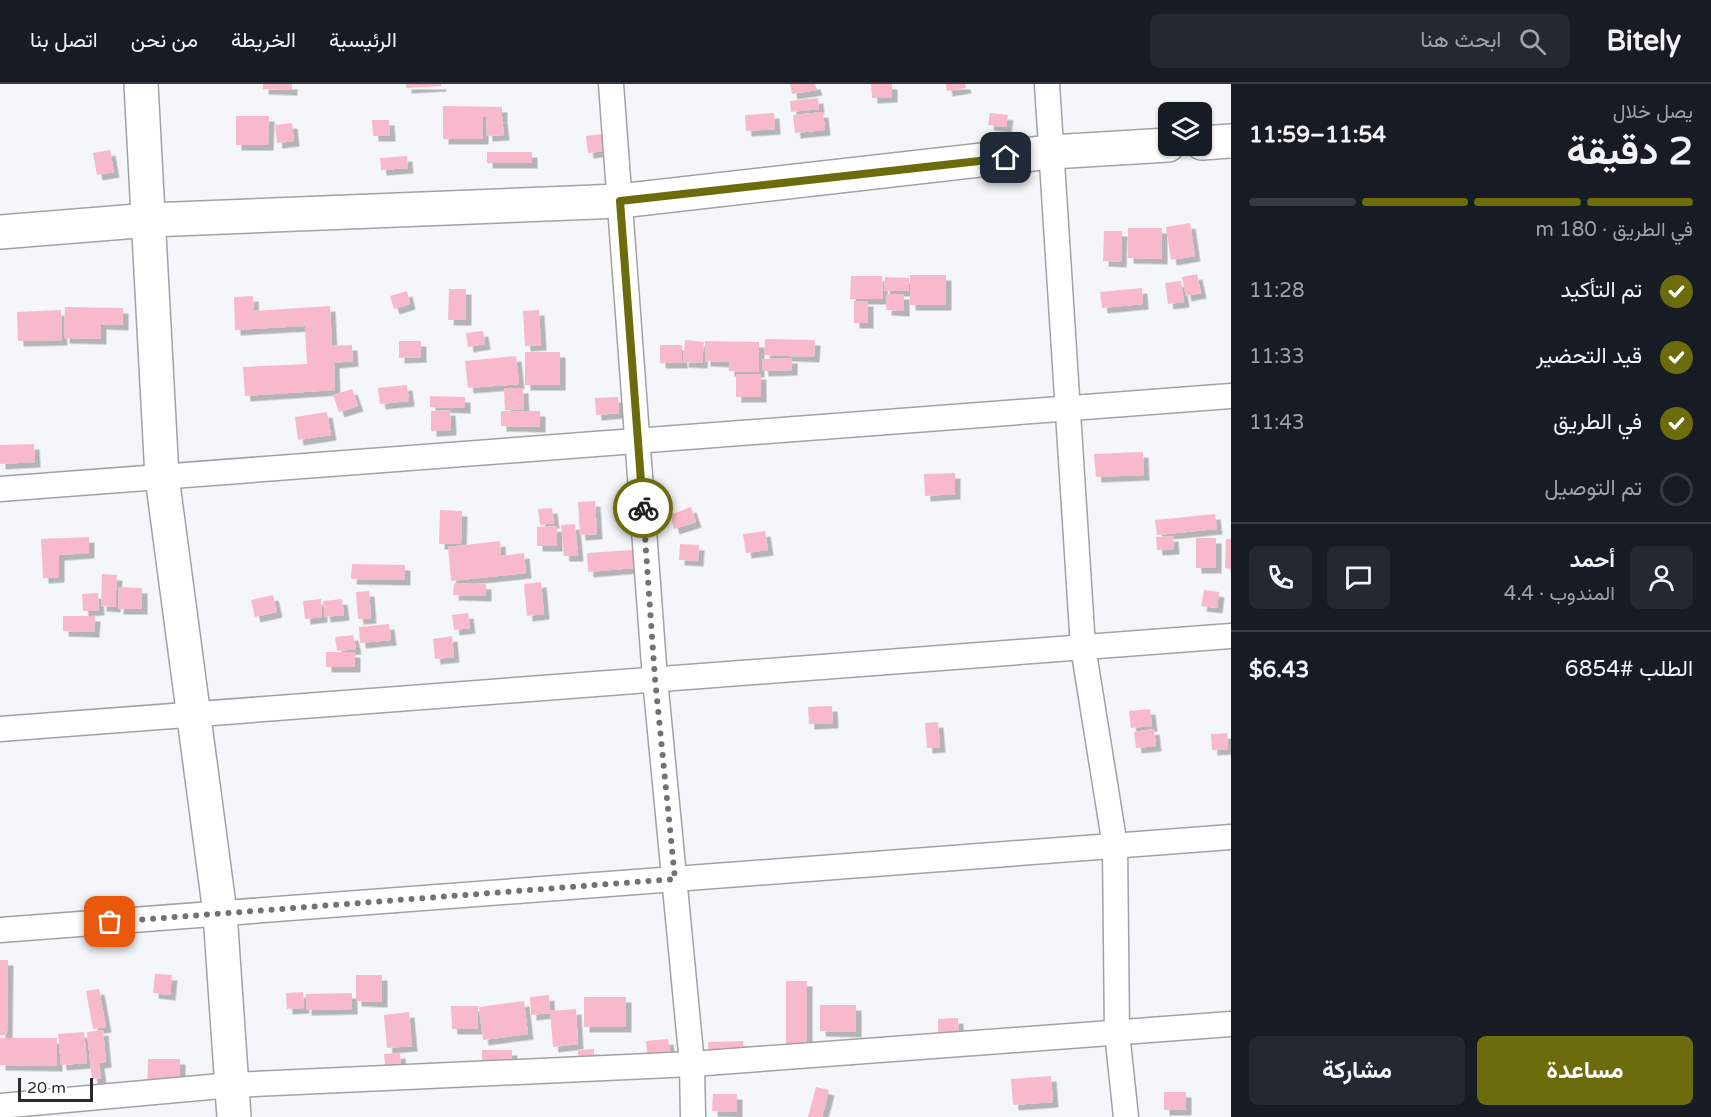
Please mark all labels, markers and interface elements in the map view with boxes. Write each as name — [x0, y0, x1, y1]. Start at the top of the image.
search box — [1150, 14, 1570, 68]
text: Bitely — [1606, 24, 1681, 58]
icon: search — [1516, 25, 1549, 58]
text: ابحث هنا — [1420, 27, 1501, 53]
text: اتصل بنا — [30, 28, 98, 53]
text: من نحن — [131, 28, 198, 53]
text: الخريطة — [231, 28, 296, 53]
text: الرئيسية — [329, 28, 397, 53]
text: يصل خلال — [1613, 100, 1693, 124]
map controls — [1158, 102, 1212, 156]
button: layers — [1158, 102, 1212, 156]
text: 11:54–11:59 — [1249, 122, 1386, 148]
text: 2 دقيقة — [1566, 128, 1693, 175]
pin — [980, 132, 1031, 183]
icon: home — [989, 141, 1022, 174]
text: في الطريق · 180 m — [1536, 218, 1693, 242]
icon: check — [1660, 275, 1693, 308]
text: تم التأكيد — [1561, 277, 1642, 303]
text: 11:28 — [1249, 279, 1304, 303]
icon: check — [1660, 341, 1693, 374]
text: قيد التحضير — [1536, 343, 1642, 369]
text: 11:33 — [1249, 345, 1304, 369]
icon: check — [1660, 407, 1693, 440]
text: في الطريق — [1553, 409, 1642, 435]
text: 11:43 — [1249, 411, 1304, 435]
text: تم التوصيل — [1545, 475, 1642, 501]
courier — [613, 478, 673, 538]
icon: bike — [627, 492, 660, 525]
button: phone — [1249, 546, 1312, 609]
button: chat — [1327, 546, 1390, 609]
button: person — [1630, 546, 1693, 609]
text: أحمد — [1570, 547, 1615, 573]
text: المندوب · 4.4 — [1504, 582, 1615, 606]
text: الطلب #6854 — [1565, 656, 1693, 682]
text: $6.43 — [1249, 657, 1309, 683]
pin — [84, 896, 135, 947]
icon: bag — [93, 905, 126, 938]
button: مشاركة — [1249, 1036, 1465, 1105]
button: مساعدة — [1477, 1036, 1693, 1105]
scale bar — [18, 1075, 93, 1102]
text: 20 m — [27, 1078, 66, 1098]

